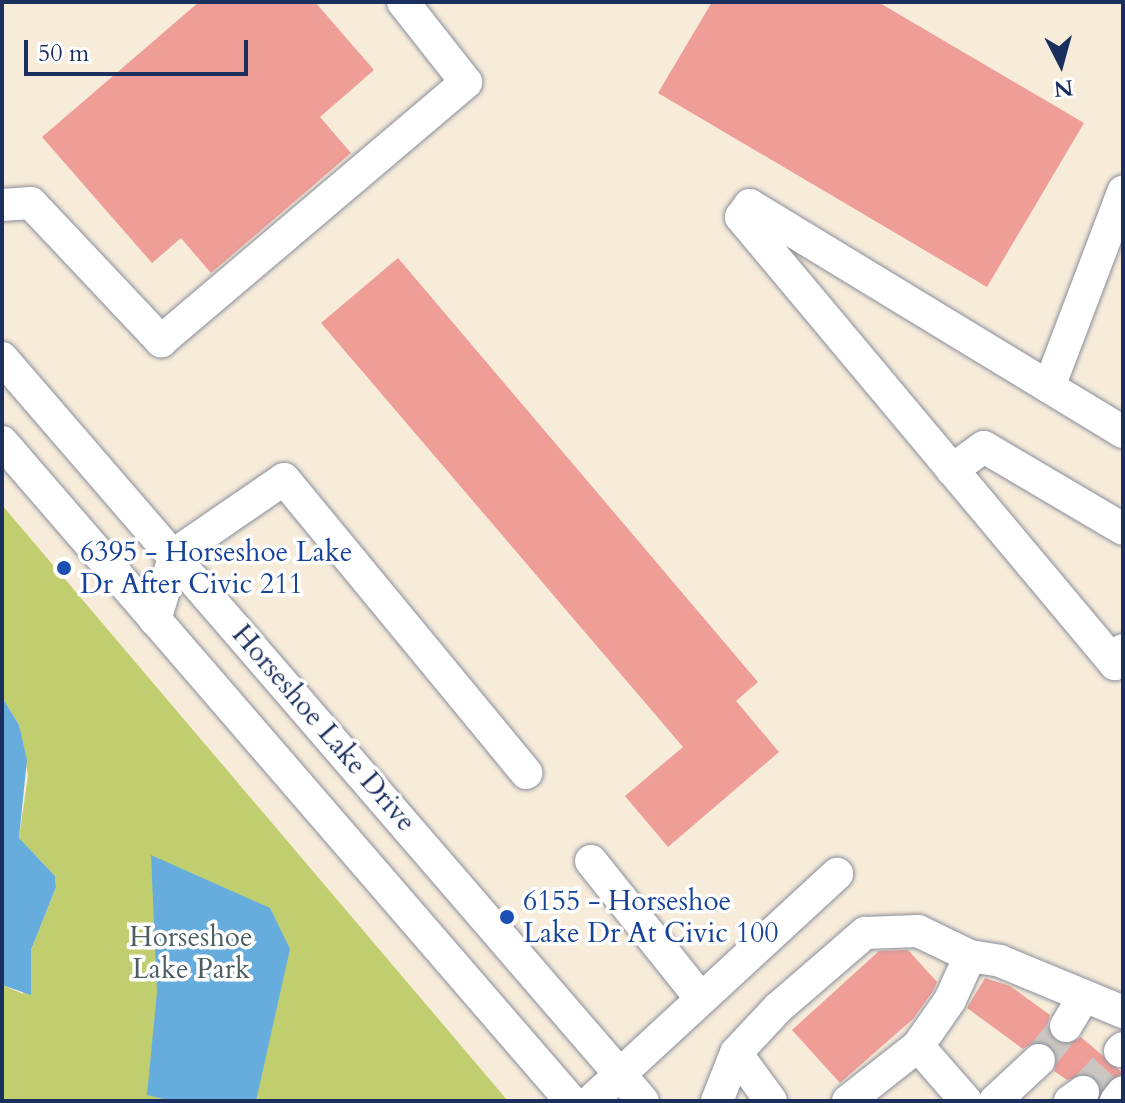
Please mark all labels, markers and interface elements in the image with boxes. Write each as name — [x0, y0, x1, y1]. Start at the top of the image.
scale bar — [28, 24, 252, 74]
north arrow — [1021, 24, 1101, 104]
text: 50 m — [38, 37, 89, 70]
text: N — [1052, 72, 1075, 104]
place label: 6395 - Horseshoe Lake Dr After Civic 211 — [80, 535, 353, 601]
marker: 6395 - Horseshoe Lake Dr After Civic 211 — [55, 559, 73, 577]
street label: Horseshoe Lake Drive — [225, 618, 423, 838]
place label: 6155 - Horseshoe Lake Dr At Civic 100 — [523, 884, 779, 950]
marker: 6155 - Horseshoe Lake Dr At Civic 100 — [498, 908, 516, 926]
park label: Horseshoe Lake Park — [129, 920, 253, 986]

